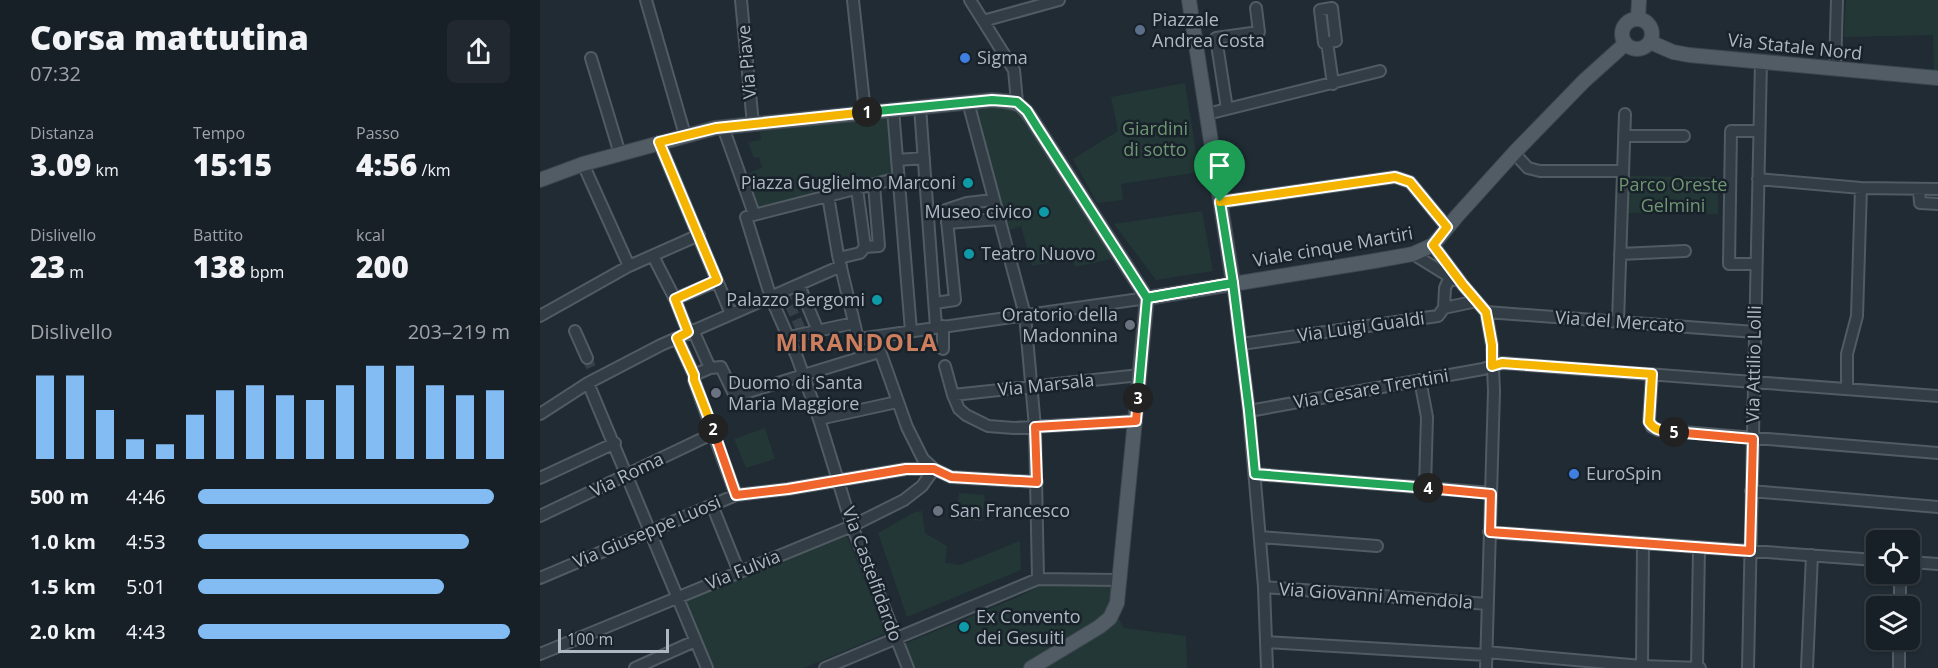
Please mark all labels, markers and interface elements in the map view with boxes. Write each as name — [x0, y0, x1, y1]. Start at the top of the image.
place label: Piazzale Andrea Costa — [1152, 7, 1265, 52]
text: Corsa mattutina — [30, 15, 309, 60]
button: share — [447, 20, 510, 83]
marker: Piazzale Andrea Costa — [1133, 23, 1147, 37]
street label: Via Piave — [731, 24, 761, 100]
street label: Via Statale Nord — [1727, 27, 1863, 65]
place label: Sigma — [977, 45, 1028, 69]
marker: Sigma — [958, 51, 972, 65]
text: 07:32 — [30, 60, 81, 87]
pin: 1 — [852, 97, 882, 127]
text: 1 — [862, 101, 872, 123]
park label: Giardini di sotto — [1122, 116, 1188, 161]
text: Distanza — [30, 122, 94, 144]
text: Tempo — [193, 122, 245, 144]
text: Passo — [356, 122, 399, 144]
pin — [1194, 140, 1245, 202]
text: 3.09 — [30, 144, 91, 185]
text: 15:15 — [193, 144, 272, 185]
text: 4:56 — [356, 144, 417, 185]
icon: arrive — [1203, 149, 1236, 182]
text: km — [91, 159, 119, 181]
text: /km — [417, 159, 451, 181]
place label: Piazza Guglielmo Marconi — [741, 170, 956, 194]
park label: Parco Oreste Gelmini — [1619, 172, 1727, 217]
marker: Piazza Guglielmo Marconi — [961, 176, 975, 190]
place label: Museo civico — [924, 199, 1032, 223]
marker: Museo civico — [1037, 205, 1051, 219]
street label: Viale cinque Martiri — [1251, 220, 1415, 272]
text: Dislivello — [30, 224, 96, 246]
text: Battito — [193, 224, 243, 246]
text: kcal — [356, 224, 385, 246]
place label: Teatro Nuovo — [981, 241, 1096, 265]
text: 23 — [30, 246, 65, 287]
text: 138 — [193, 246, 246, 287]
text: 200 — [356, 246, 409, 287]
marker: Teatro Nuovo — [962, 247, 976, 261]
text: m — [65, 261, 84, 283]
text: bpm — [246, 261, 284, 283]
place label: Palazzo Bergomi — [726, 287, 865, 311]
marker: Palazzo Bergomi — [870, 293, 884, 307]
place label: Oratorio della Madonnina — [1002, 302, 1118, 347]
street label: Via Luigi Gualdi — [1296, 305, 1426, 347]
street label: Via del Mercato — [1554, 305, 1686, 338]
street label: Via Attilio Lolli — [1740, 305, 1766, 423]
text: Dislivello — [30, 318, 113, 345]
text: 203–219 m — [408, 318, 510, 345]
marker: Oratorio della Madonnina — [1123, 318, 1137, 332]
district label: MIRANDOLA — [776, 325, 938, 358]
street label: Via Cesare Trentini — [1291, 363, 1450, 413]
street label: Via Marsala — [997, 367, 1095, 401]
place label: Duomo di Santa Maria Maggiore — [728, 370, 863, 415]
pin: 3 — [1123, 383, 1153, 413]
marker: Duomo di Santa Maria Maggiore — [709, 386, 723, 400]
text: 3 — [1133, 387, 1143, 409]
pin: 2 — [698, 414, 728, 444]
pin: 5 — [1659, 417, 1689, 447]
text: 2 — [708, 418, 718, 440]
text: 5 — [1669, 421, 1679, 443]
street label: Via Roma — [586, 446, 667, 502]
place label: EuroSpin — [1586, 461, 1662, 485]
marker: EuroSpin — [1567, 467, 1581, 481]
pin: 4 — [1413, 473, 1443, 503]
text: 4 — [1423, 477, 1433, 499]
text: 500 m — [30, 483, 89, 510]
text: 4:46 — [126, 483, 166, 510]
street label: Via Giuseppe Luosi — [569, 489, 724, 573]
place label: San Francesco — [950, 498, 1070, 522]
street label: Via Castelfidardo — [837, 503, 908, 644]
marker: San Francesco — [931, 504, 945, 518]
text: 1.0 km — [30, 528, 96, 555]
text: 4:53 — [126, 528, 166, 555]
map controls — [1866, 530, 1920, 650]
button: locate — [1866, 530, 1920, 584]
street label: Via Fulvia — [702, 543, 783, 595]
text: 1.5 km — [30, 573, 96, 600]
text: 5:01 — [126, 573, 166, 600]
street label: Via Giovanni Amendola — [1278, 576, 1474, 614]
button: layers — [1866, 596, 1920, 650]
place label: Ex Convento dei Gesuiti — [976, 604, 1081, 649]
text: 2.0 km — [30, 618, 96, 645]
text: 4:43 — [126, 618, 166, 645]
marker: Ex Convento dei Gesuiti — [957, 620, 971, 634]
scale bar — [558, 626, 669, 654]
text: 100 m — [567, 628, 613, 650]

